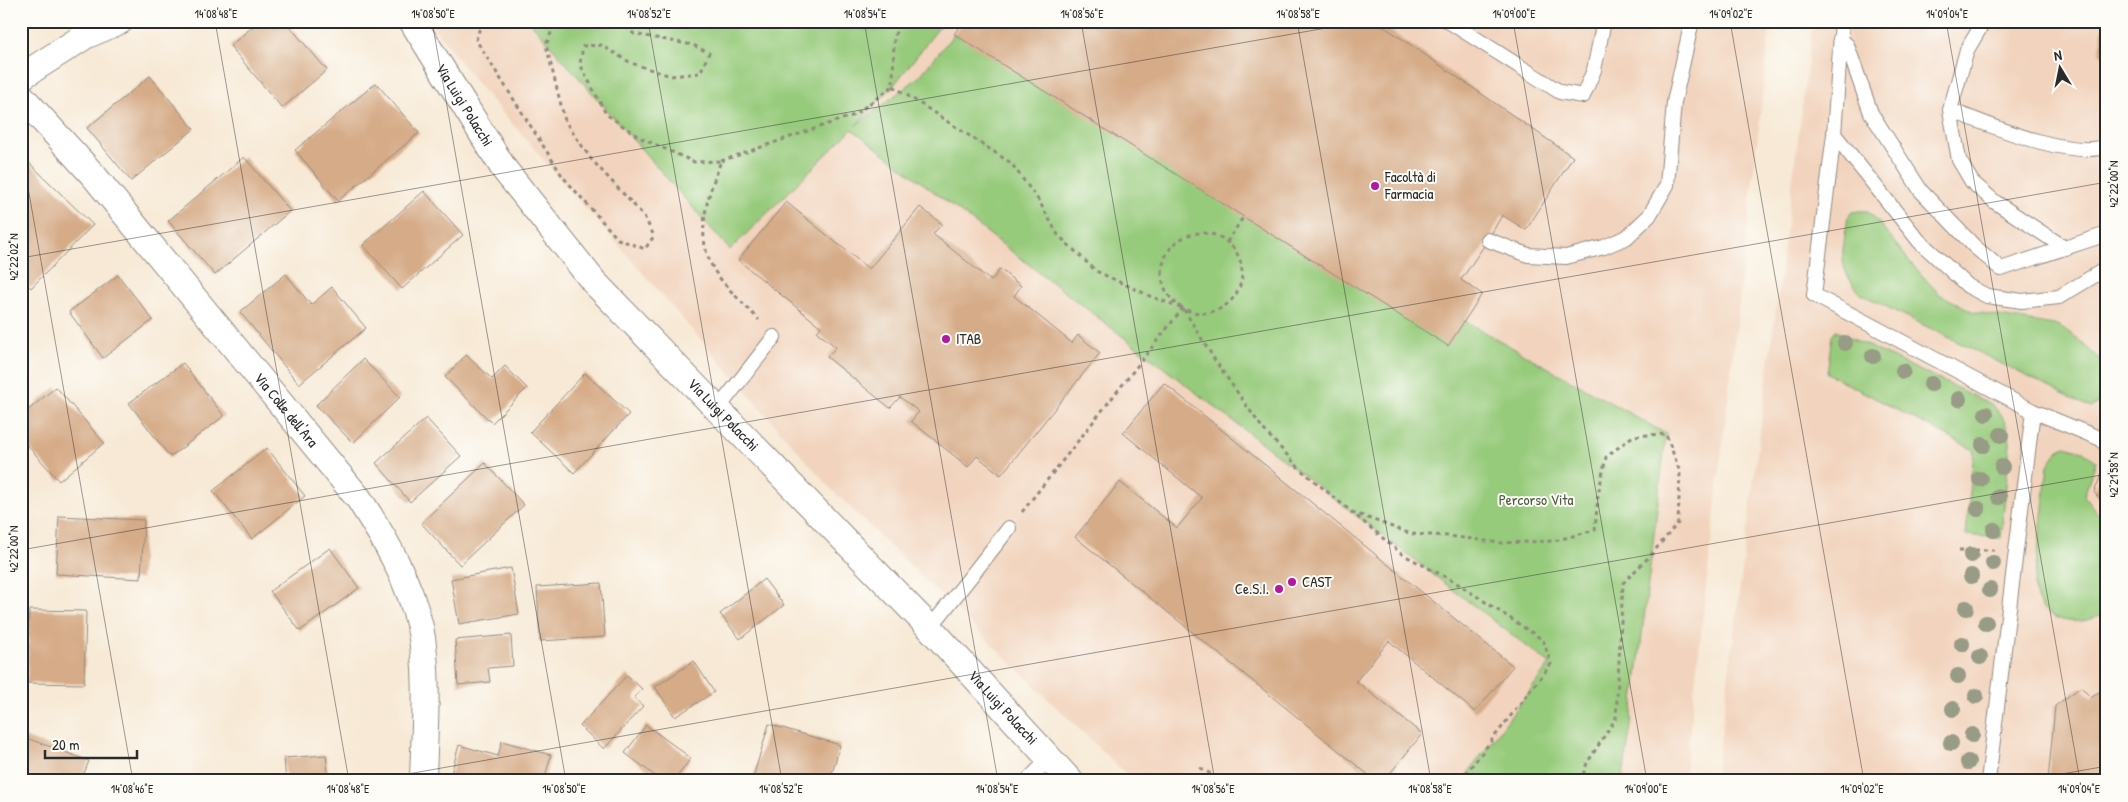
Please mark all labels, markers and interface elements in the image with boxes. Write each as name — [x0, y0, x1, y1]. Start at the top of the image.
text: 14°08'48"E — [195, 5, 238, 22]
text: 14°08'50"E — [411, 5, 455, 22]
text: 14°08'52"E — [627, 5, 672, 22]
text: 14°08'54"E — [844, 5, 887, 22]
text: 14°08'56"E — [1061, 5, 1104, 22]
text: 14°08'58"E — [1276, 5, 1320, 22]
text: 14°09'00"E — [1492, 5, 1536, 22]
text: 14°09'02"E — [1709, 5, 1753, 22]
text: 14°09'04"E — [1926, 5, 1969, 22]
north arrow — [2036, 42, 2086, 92]
text: N — [2052, 45, 2064, 65]
street label: Via Luigi Polacchi — [431, 59, 498, 150]
text: 42°22'00"N — [2105, 161, 2122, 207]
place label: Facoltà di Farmacia — [1384, 166, 1436, 204]
marker: Facoltà di Farmacia — [1369, 180, 1381, 192]
text: 42°22'02"N — [5, 233, 22, 281]
place label: ITAB — [956, 328, 981, 349]
marker: ITAB — [940, 333, 952, 345]
street label: Via Colle dell'Ara — [249, 368, 323, 452]
street label: Via Luigi Polacchi — [683, 373, 764, 456]
text: 42°21'58"N — [2105, 452, 2122, 498]
park label: Percorso Vita — [1499, 489, 1573, 510]
text: 42°22'00"N — [5, 526, 22, 572]
place label: CAST — [1302, 571, 1332, 592]
marker: CAST — [1286, 576, 1298, 588]
place label: Ce.S.I. — [1235, 578, 1269, 599]
marker: Ce.S.I. — [1273, 583, 1285, 595]
street label: Via Luigi Polacchi — [964, 666, 1043, 749]
scale bar — [45, 727, 138, 759]
text: 20 m — [52, 734, 79, 755]
text: 14°08'46"E — [111, 780, 154, 797]
text: 14°08'48"E — [327, 780, 370, 797]
text: 14°08'50"E — [542, 780, 586, 797]
text: 14°08'52"E — [759, 780, 804, 797]
text: 14°08'54"E — [976, 780, 1019, 797]
text: 14°08'56"E — [1192, 780, 1235, 797]
text: 14°08'58"E — [1408, 780, 1452, 797]
text: 14°09'00"E — [1624, 780, 1668, 797]
text: 14°09'02"E — [1840, 780, 1884, 797]
text: 14°09'04"E — [2058, 780, 2101, 797]

